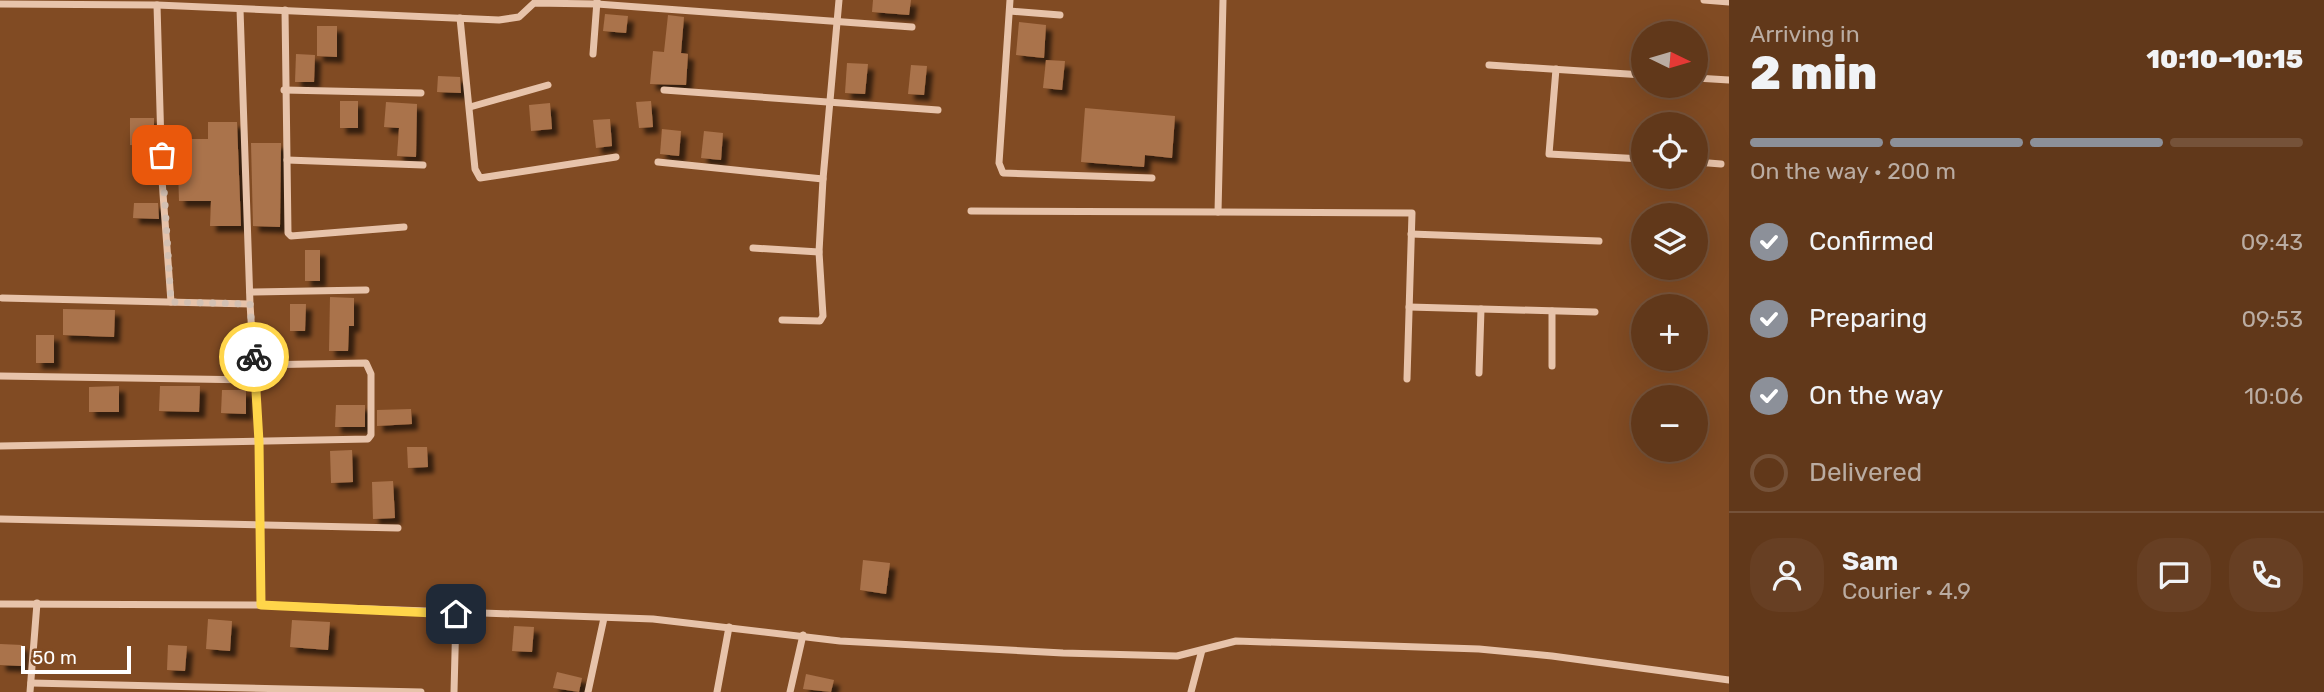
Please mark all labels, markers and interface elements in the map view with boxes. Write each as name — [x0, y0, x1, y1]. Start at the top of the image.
text: Arriving in — [1750, 20, 1860, 48]
north arrow — [1631, 21, 1708, 98]
map controls — [1631, 21, 1708, 462]
text: 10:10–10:15 — [2146, 44, 2303, 75]
text: 2 min — [1750, 46, 1877, 101]
button: locate — [1631, 112, 1708, 189]
pin — [132, 125, 192, 185]
icon: bag — [143, 136, 181, 174]
text: On the way · 200 m — [1750, 157, 1956, 185]
button: layers — [1631, 203, 1708, 280]
icon: check — [1750, 223, 1788, 261]
text: Confirmed — [1809, 226, 1934, 257]
text: 09:43 — [2241, 228, 2303, 256]
button: + — [1631, 294, 1708, 371]
icon: check — [1750, 300, 1788, 338]
text: Preparing — [1809, 303, 1927, 334]
text: 09:53 — [2241, 305, 2303, 333]
courier — [219, 322, 289, 392]
icon: bike — [235, 338, 273, 376]
icon: check — [1750, 377, 1788, 415]
text: On the way — [1809, 380, 1943, 411]
text: 10:06 — [2244, 382, 2303, 410]
button: − — [1631, 385, 1708, 462]
text: Delivered — [1809, 457, 1922, 488]
button: person — [1750, 538, 1824, 612]
button: chat — [2137, 538, 2211, 612]
button: phone — [2229, 538, 2303, 612]
text: Sam — [1842, 546, 1898, 577]
text: Courier · 4.9 — [1842, 577, 1971, 605]
pin — [426, 584, 486, 644]
icon: home — [437, 595, 475, 633]
scale bar — [21, 643, 131, 675]
text: 50 m — [32, 646, 77, 669]

